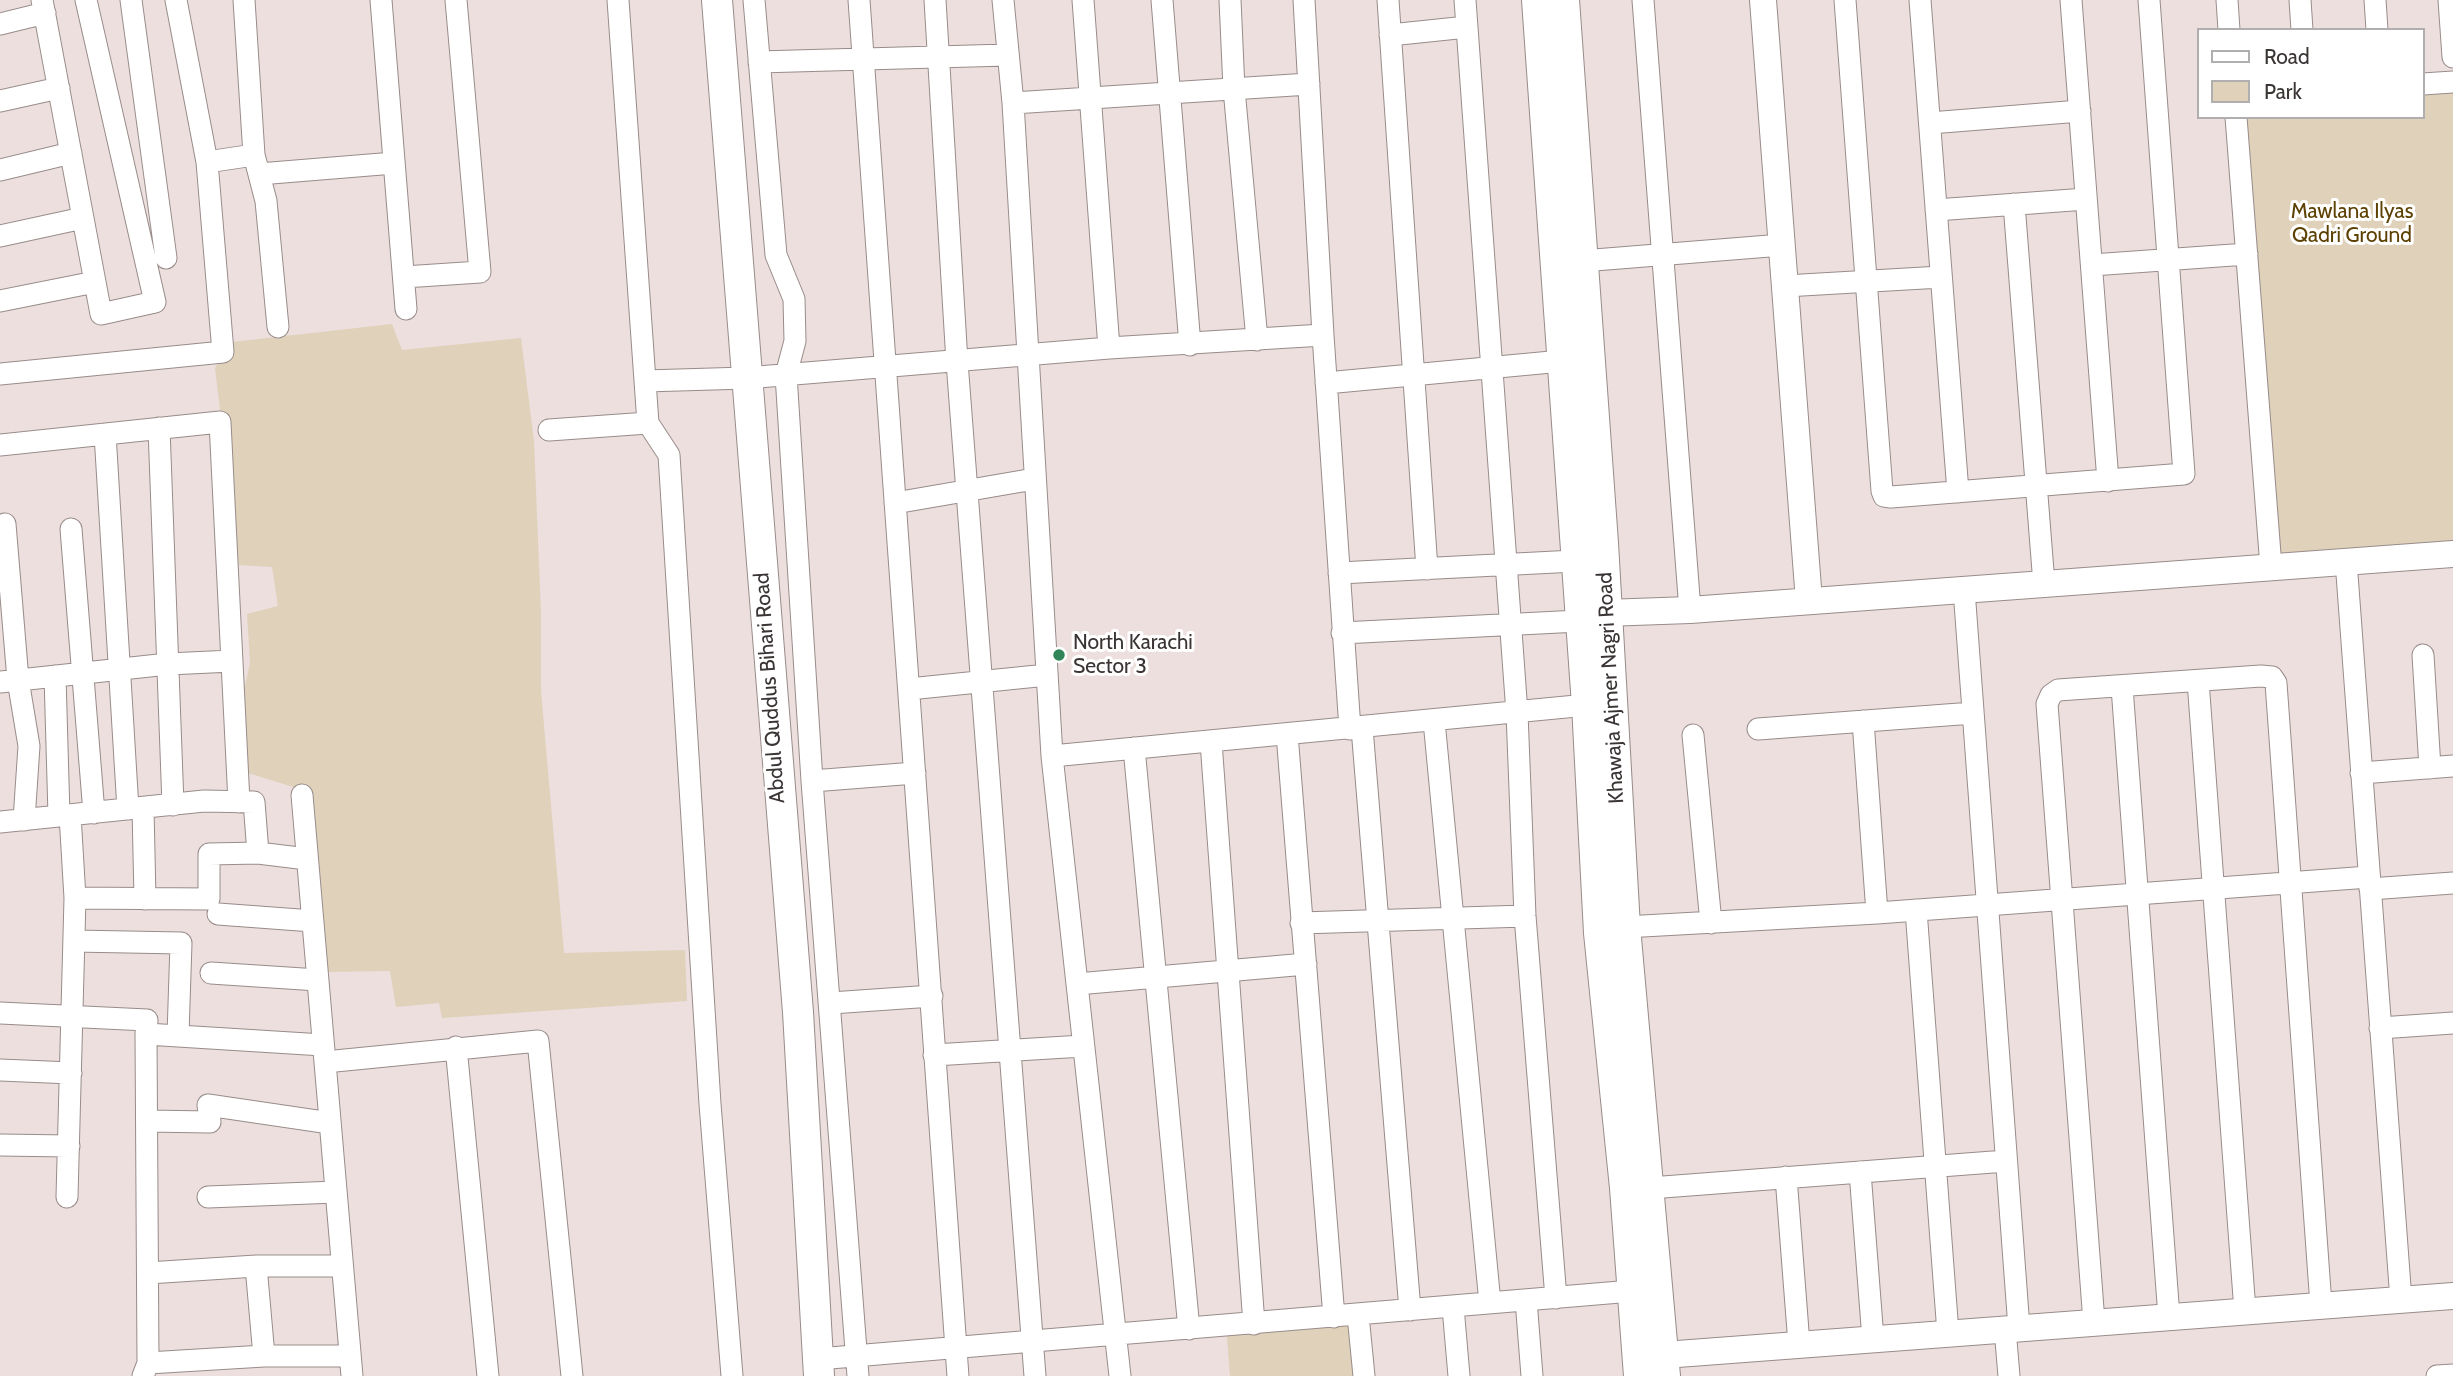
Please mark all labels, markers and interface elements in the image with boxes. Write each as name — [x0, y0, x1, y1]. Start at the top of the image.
legend — [2198, 28, 2425, 119]
text: Road — [2264, 44, 2310, 69]
text: Park — [2264, 79, 2302, 104]
park label: Mawlana Ilyas Qadri Ground — [2291, 199, 2413, 249]
street label: Abdul Quddus Bihari Road — [749, 572, 791, 804]
street label: Khawaja Ajmer Nagri Road — [1592, 572, 1630, 804]
place label: North Karachi Sector 3 — [1073, 630, 1193, 680]
marker: North Karachi Sector 3 — [1051, 647, 1067, 663]

